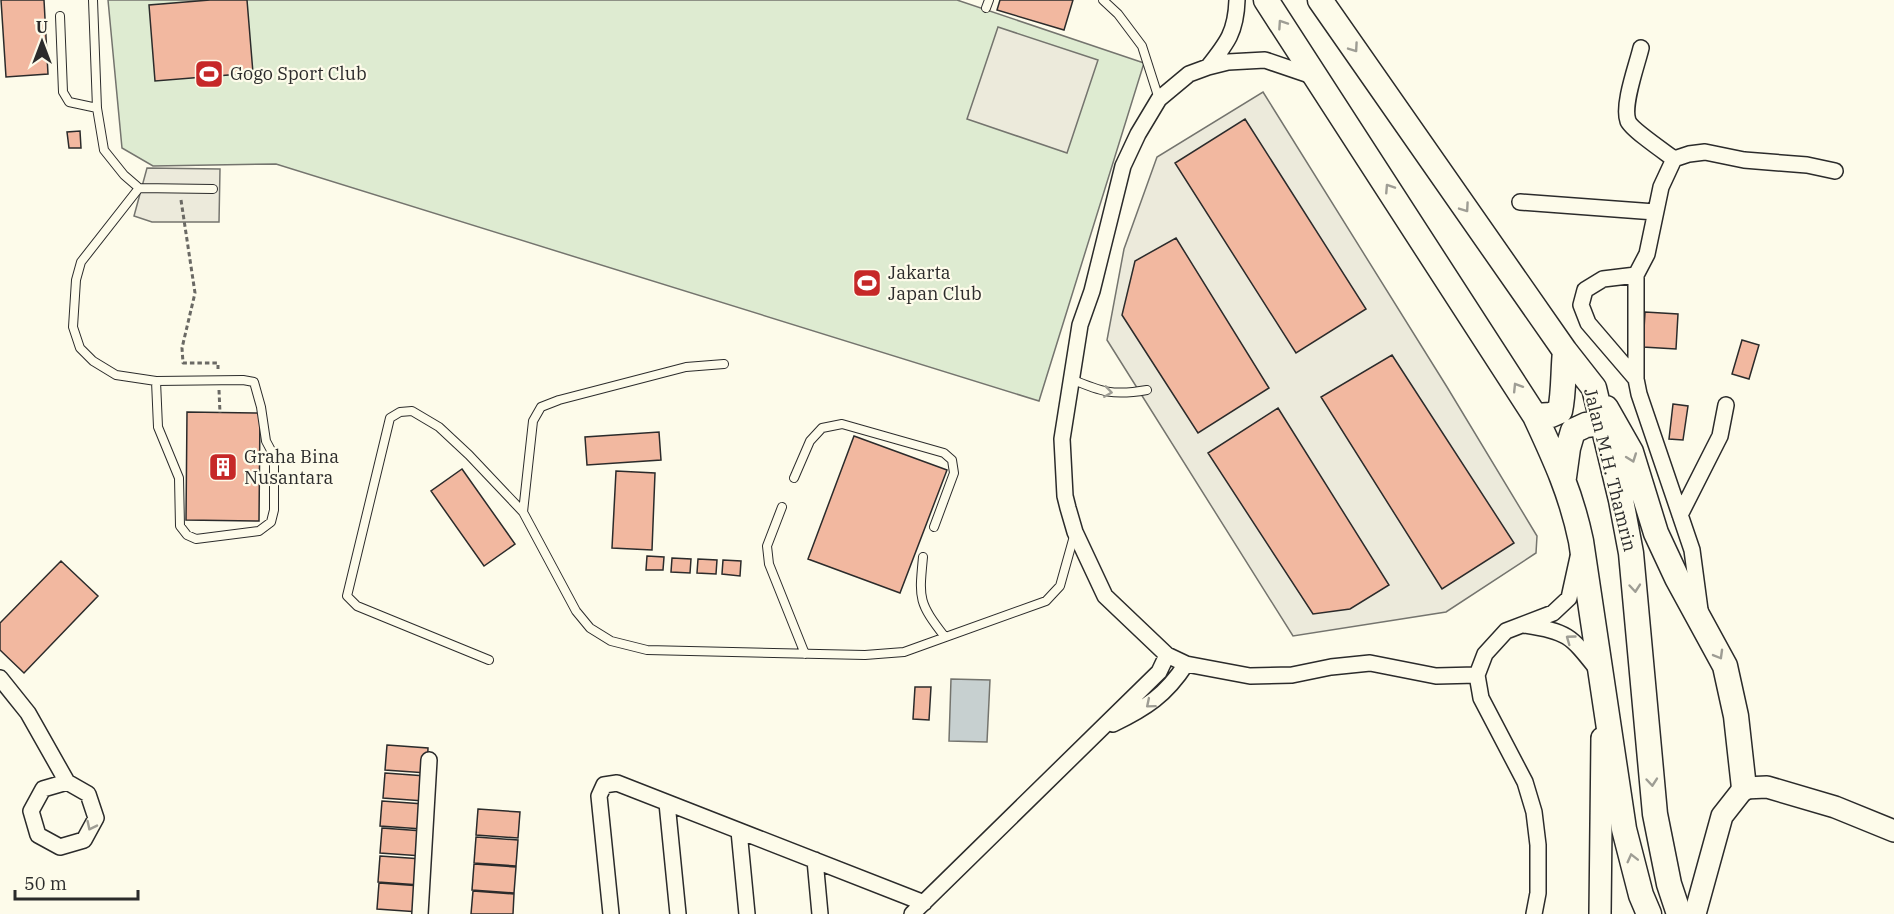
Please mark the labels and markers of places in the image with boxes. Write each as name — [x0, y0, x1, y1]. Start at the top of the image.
sports icon: Gogo Sport Club — [193, 58, 225, 90]
place label: Gogo Sport Club — [230, 62, 367, 85]
place label: Jakarta Japan Club — [888, 261, 982, 305]
sports icon: Jakarta Japan Club — [851, 267, 883, 299]
place label: Graha Bina Nusantara — [244, 445, 339, 489]
building icon: Graha Bina Nusantara — [207, 451, 239, 483]

